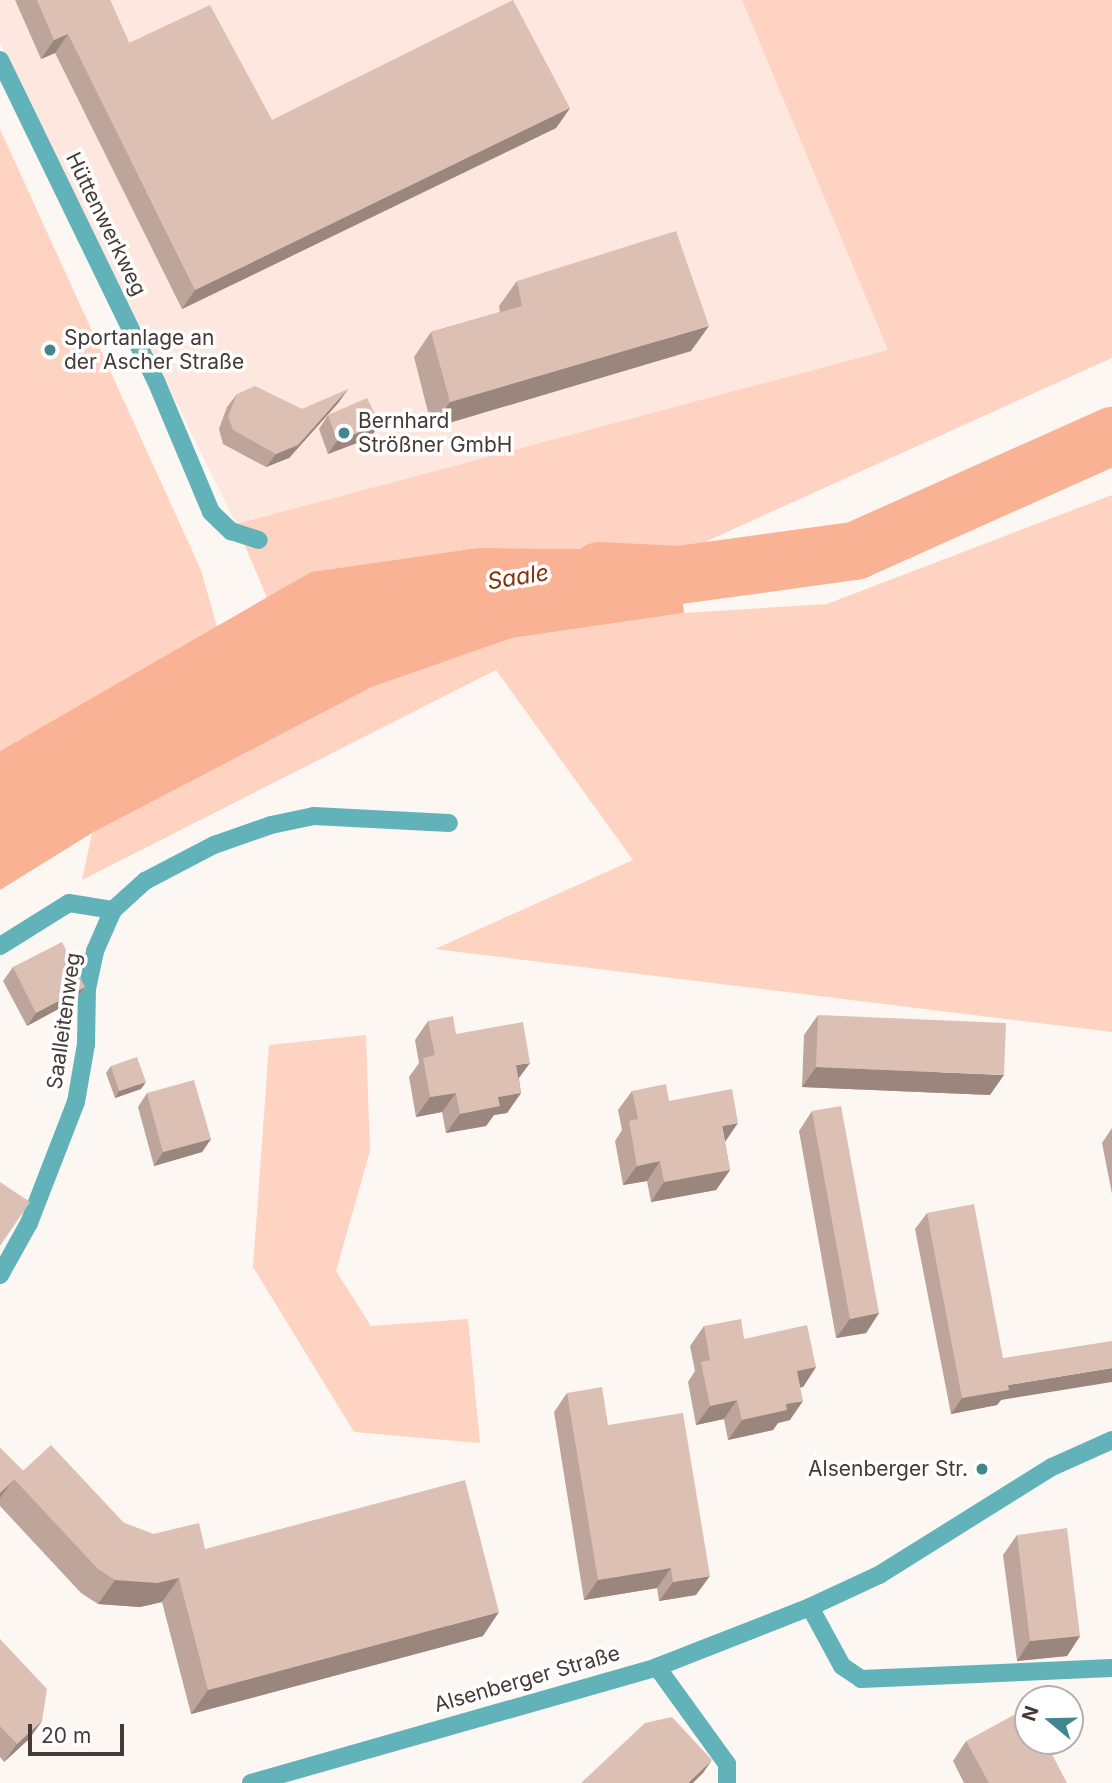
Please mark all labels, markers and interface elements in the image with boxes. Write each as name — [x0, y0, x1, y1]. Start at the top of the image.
street label: Hüttenwerkweg — [60, 148, 152, 300]
place label: Sportanlage an der Ascher Straße — [64, 325, 244, 375]
marker: Sportanlage an der Ascher Straße — [42, 342, 58, 358]
place label: Bernhard Strößner GmbH — [358, 408, 512, 458]
marker: Bernhard Strößner GmbH — [336, 425, 352, 441]
water label: Saale — [485, 559, 551, 595]
street label: Saalleitenweg — [42, 951, 86, 1091]
place label: Alsenberger Str. — [808, 1456, 968, 1482]
marker: Alsenberger Str. — [974, 1461, 990, 1477]
street label: Alsenberger Straße — [431, 1640, 623, 1718]
north arrow — [1014, 1685, 1084, 1755]
text: N — [1017, 1703, 1044, 1724]
scale bar — [32, 1710, 128, 1754]
text: 20 m — [41, 1723, 91, 1748]

